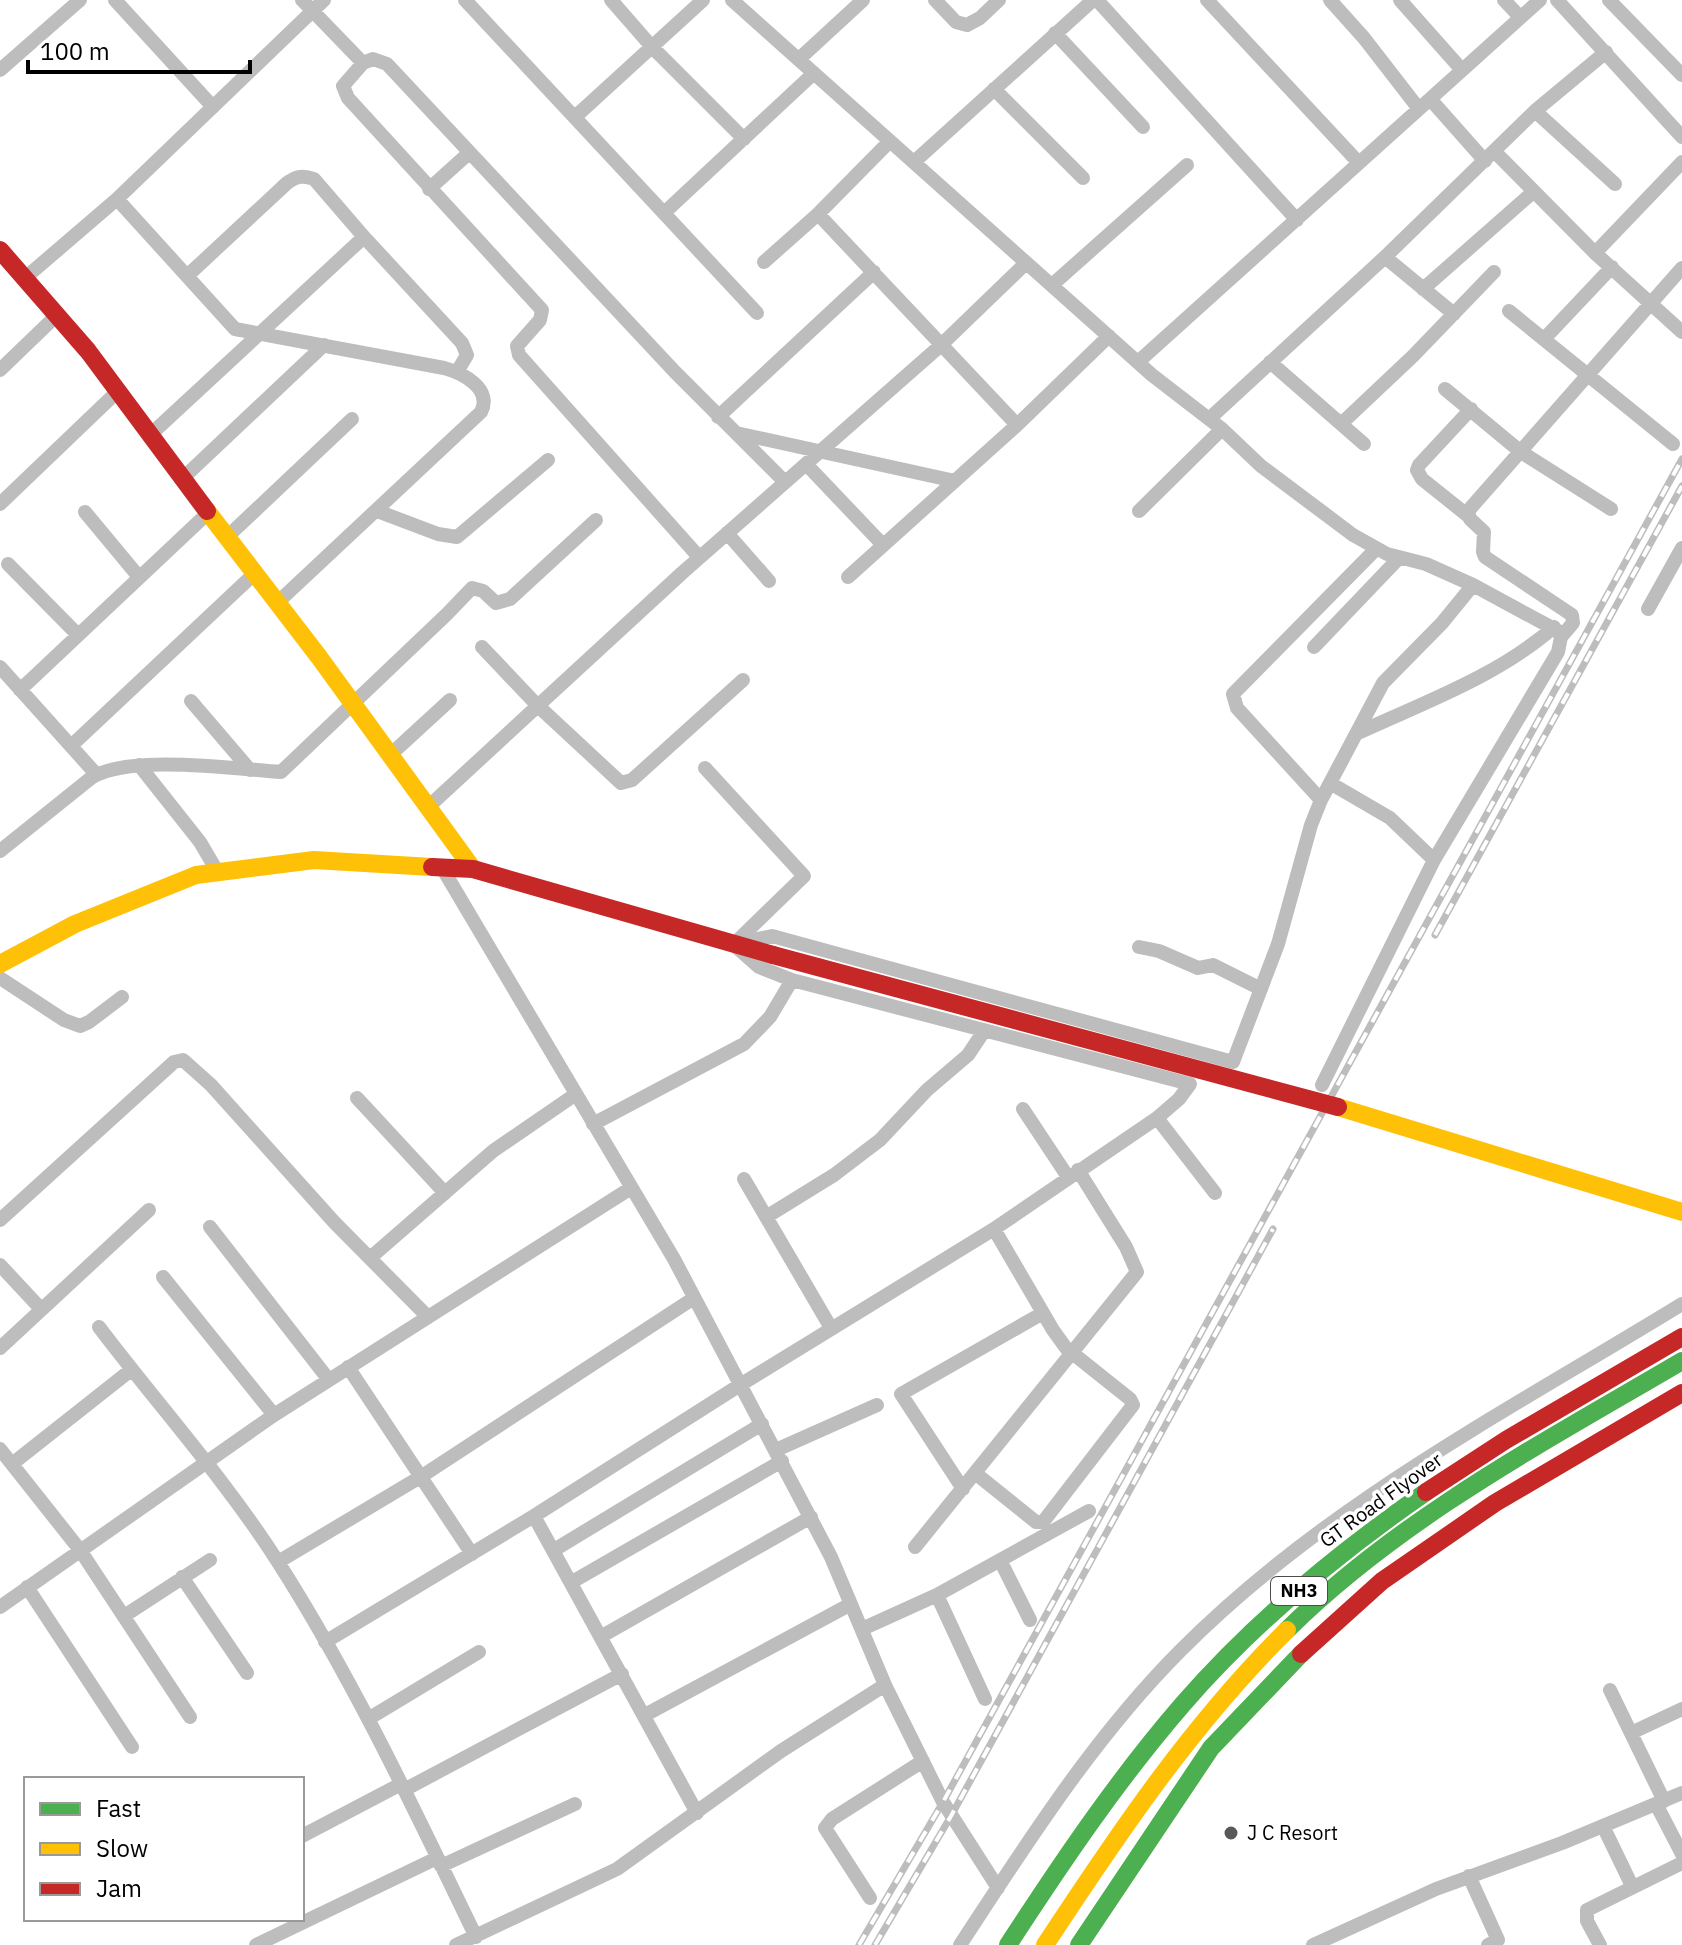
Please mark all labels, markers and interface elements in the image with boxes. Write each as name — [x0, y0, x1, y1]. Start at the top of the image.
scale bar — [28, 24, 250, 74]
text: 100 m — [40, 35, 110, 67]
street label: GT Road Flyover — [1314, 1446, 1447, 1553]
road number: NH3 — [1271, 1577, 1327, 1605]
legend — [24, 1777, 304, 1921]
text: Fast — [96, 1792, 141, 1824]
place label: J C Resort — [1247, 1819, 1338, 1846]
marker: J C Resort — [1222, 1824, 1240, 1842]
text: Slow — [96, 1832, 148, 1864]
text: Jam — [96, 1872, 142, 1904]

